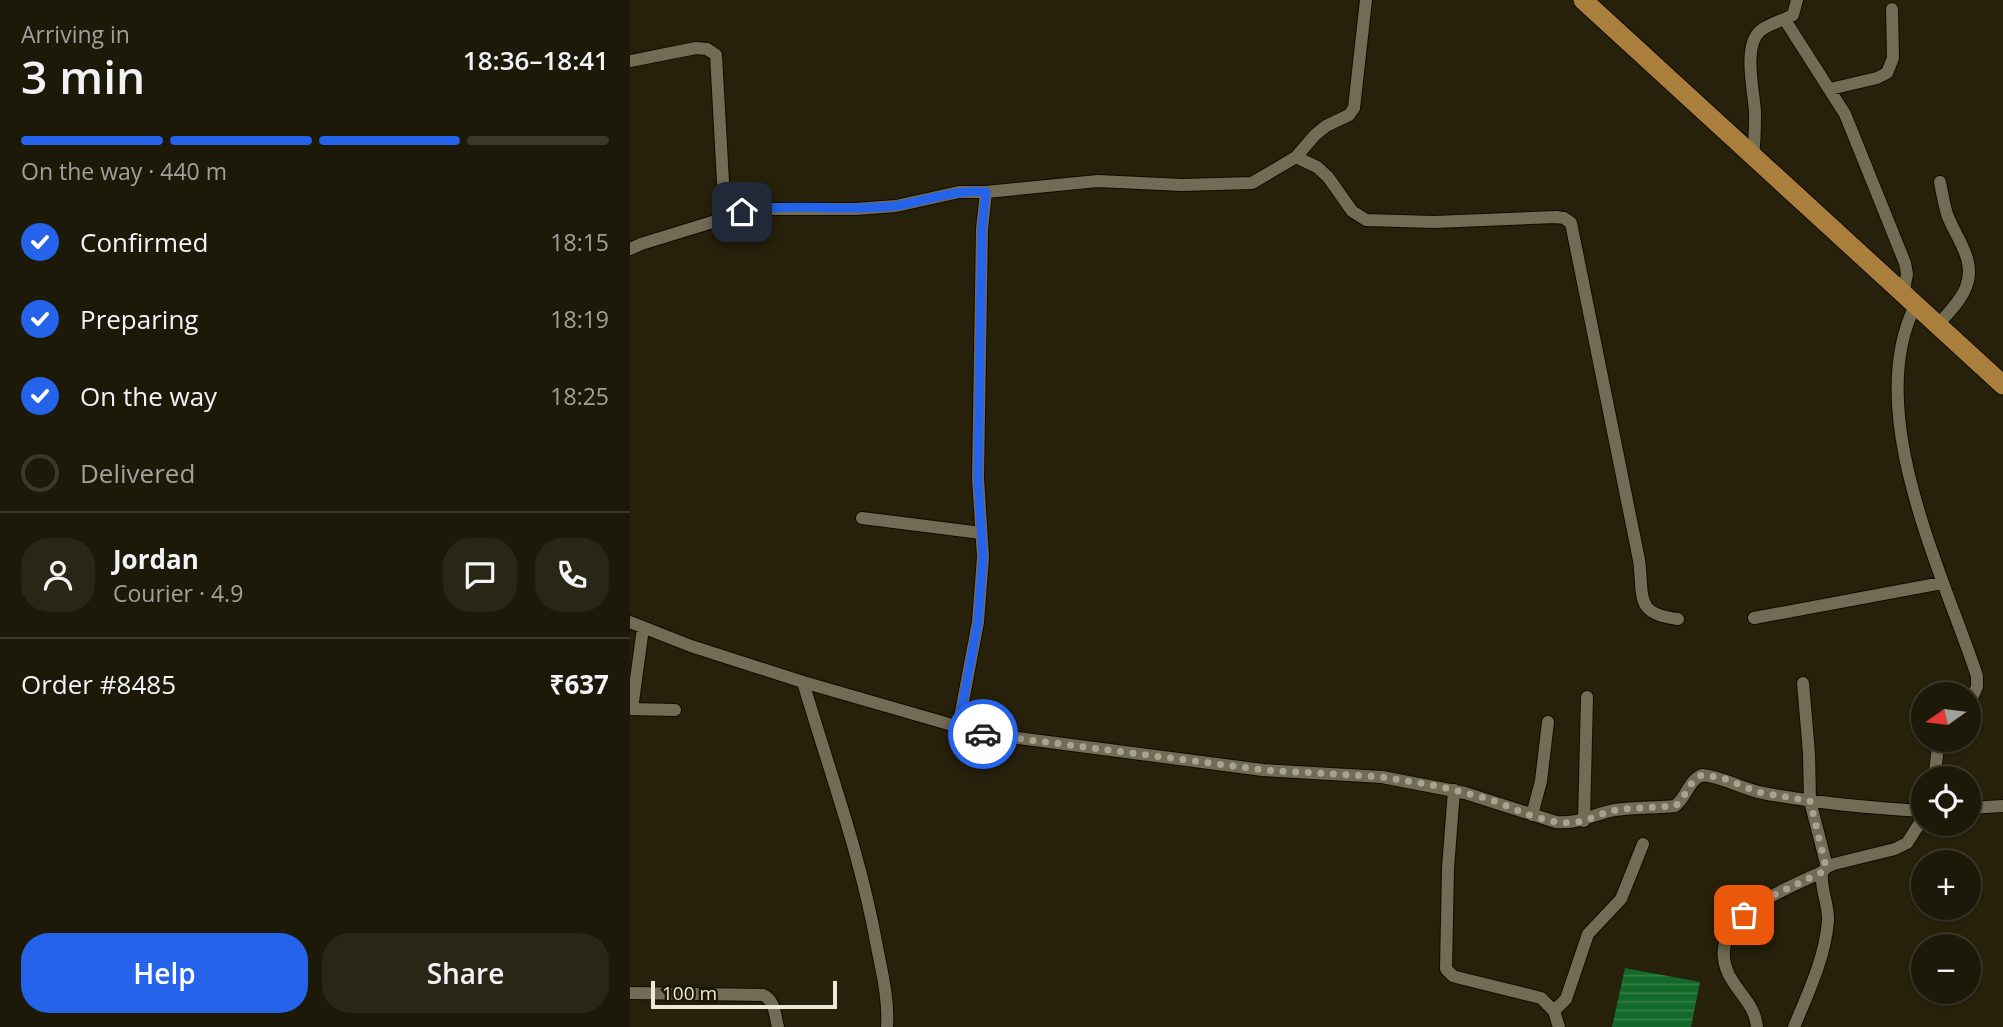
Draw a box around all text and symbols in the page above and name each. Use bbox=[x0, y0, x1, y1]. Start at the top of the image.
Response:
text: Arriving in bbox=[21, 18, 130, 50]
text: 18:36–18:41 bbox=[463, 42, 609, 78]
text: 3 min bbox=[21, 45, 145, 107]
text: On the way · 440 m bbox=[21, 155, 227, 187]
pin bbox=[712, 182, 772, 242]
icon: home bbox=[723, 193, 761, 231]
icon: check bbox=[21, 223, 59, 261]
text: Confirmed bbox=[80, 224, 208, 260]
text: 18:15 bbox=[550, 226, 609, 258]
icon: check bbox=[21, 300, 59, 338]
text: Preparing bbox=[80, 301, 198, 337]
text: 18:19 bbox=[550, 303, 609, 335]
icon: check bbox=[21, 377, 59, 415]
text: On the way bbox=[80, 378, 217, 414]
text: 18:25 bbox=[550, 380, 609, 412]
text: Delivered bbox=[80, 455, 195, 491]
button: person bbox=[21, 538, 95, 612]
button: chat bbox=[443, 538, 517, 612]
button: phone bbox=[535, 538, 609, 612]
text: Jordan bbox=[113, 541, 199, 577]
text: Courier · 4.9 bbox=[113, 577, 243, 609]
text: Order #8485 bbox=[21, 666, 176, 702]
text: ₹637 bbox=[550, 666, 609, 702]
north arrow bbox=[1911, 682, 1981, 752]
map controls bbox=[1911, 682, 1981, 1004]
courier bbox=[948, 699, 1018, 769]
icon: car bbox=[964, 715, 1002, 753]
button: locate bbox=[1911, 766, 1981, 836]
button: + bbox=[1911, 850, 1981, 920]
pin bbox=[1714, 885, 1774, 945]
icon: bag bbox=[1725, 896, 1763, 934]
button: Help bbox=[21, 933, 308, 1013]
button: Share bbox=[322, 933, 609, 1013]
button: − bbox=[1911, 934, 1981, 1004]
scale bar bbox=[651, 978, 836, 1010]
text: 100 m bbox=[662, 980, 717, 1006]

